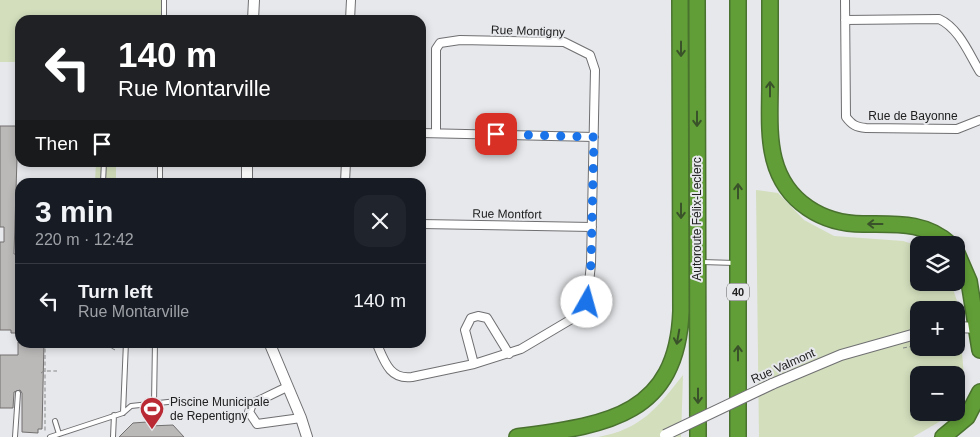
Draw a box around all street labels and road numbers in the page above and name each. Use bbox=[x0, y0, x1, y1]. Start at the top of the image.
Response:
street label: Rue Montigny bbox=[491, 23, 565, 39]
street label: Rue de Bayonne bbox=[868, 109, 958, 123]
street label: Autoroute Félix-Leclerc bbox=[690, 157, 704, 281]
street label: Rue Montfort bbox=[472, 206, 542, 222]
road number: 40 bbox=[727, 284, 749, 300]
street label: Rue Valmont bbox=[749, 345, 818, 386]

